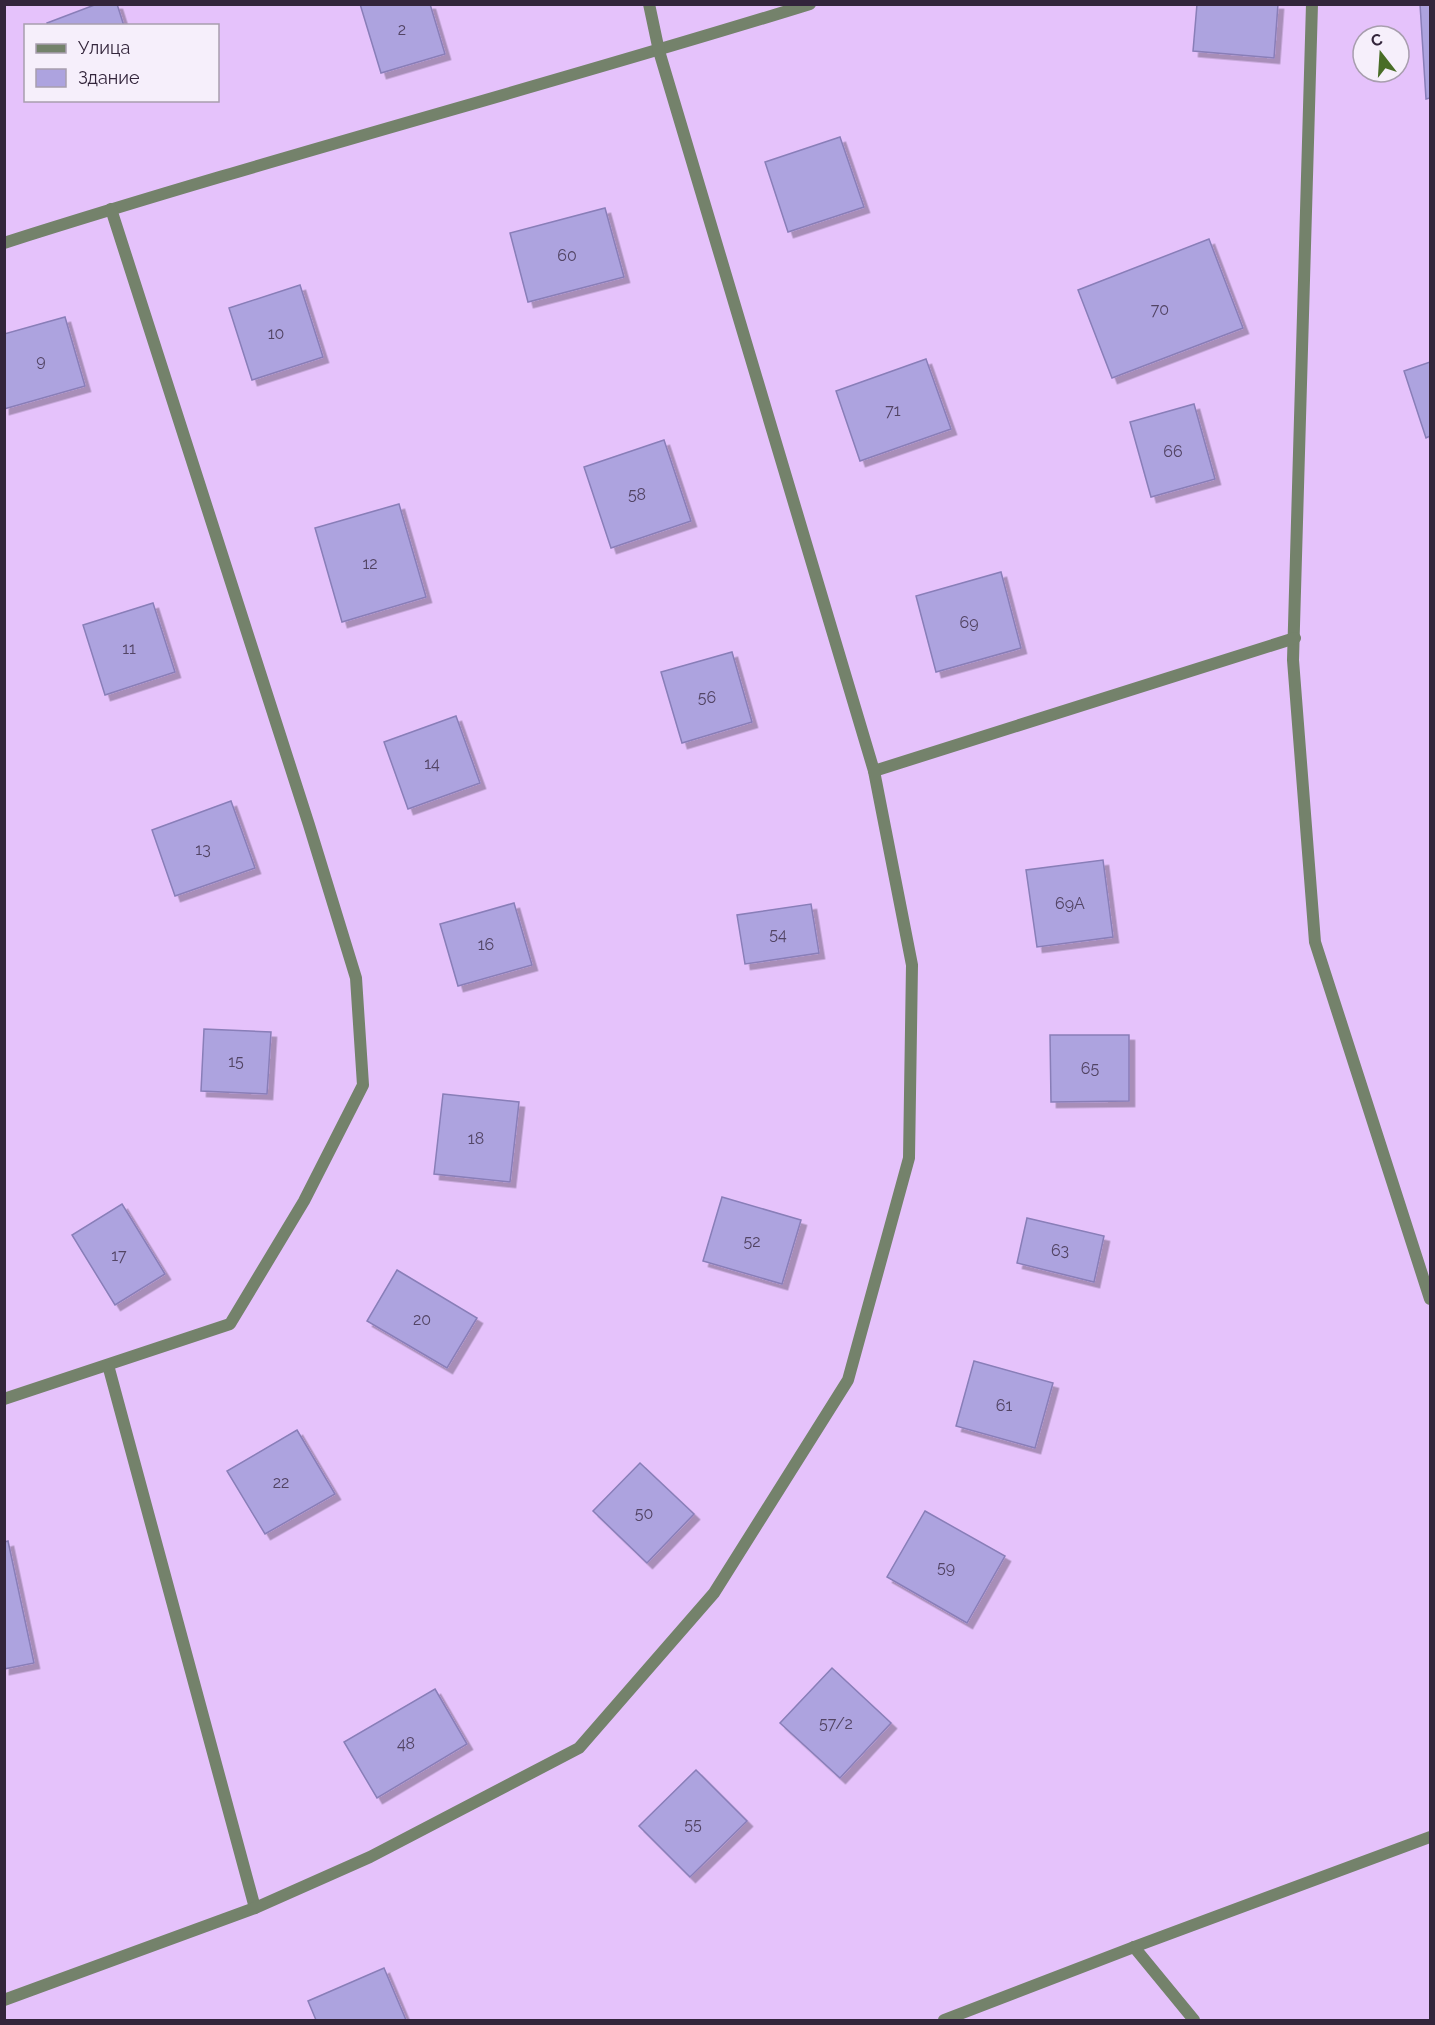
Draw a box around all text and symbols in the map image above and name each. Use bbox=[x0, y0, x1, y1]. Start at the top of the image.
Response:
house number: 2 bbox=[398, 20, 406, 39]
legend bbox=[24, 24, 219, 102]
north arrow bbox=[1351, 24, 1411, 84]
text: С bbox=[1369, 29, 1385, 51]
text: Улица bbox=[78, 37, 130, 58]
text: Здание bbox=[78, 67, 140, 88]
house number: 60 bbox=[557, 246, 577, 265]
house number: 70 bbox=[1151, 300, 1169, 319]
house number: 10 bbox=[268, 324, 284, 343]
house number: 9 bbox=[36, 351, 46, 370]
house number: 71 bbox=[885, 401, 901, 420]
house number: 66 bbox=[1163, 442, 1183, 461]
house number: 58 bbox=[628, 485, 646, 504]
house number: 12 bbox=[362, 554, 378, 573]
house number: 69 bbox=[959, 613, 979, 632]
house number: 11 bbox=[122, 639, 136, 658]
house number: 56 bbox=[698, 688, 716, 707]
house number: 14 bbox=[424, 754, 440, 773]
house number: 13 bbox=[195, 840, 211, 859]
house number: 69А bbox=[1055, 894, 1085, 913]
house number: 54 bbox=[769, 925, 787, 944]
house number: 16 bbox=[478, 935, 494, 954]
house number: 15 bbox=[228, 1052, 244, 1071]
house number: 65 bbox=[1081, 1059, 1099, 1078]
house number: 18 bbox=[468, 1129, 484, 1148]
house number: 52 bbox=[743, 1232, 761, 1251]
house number: 63 bbox=[1051, 1241, 1069, 1260]
house number: 17 bbox=[111, 1246, 127, 1265]
house number: 20 bbox=[413, 1310, 431, 1329]
house number: 61 bbox=[996, 1396, 1012, 1415]
house number: 22 bbox=[273, 1473, 289, 1492]
house number: 50 bbox=[635, 1504, 653, 1523]
house number: 59 bbox=[937, 1558, 955, 1577]
house number: 57/2 bbox=[819, 1714, 853, 1733]
house number: 48 bbox=[397, 1734, 415, 1753]
house number: 55 bbox=[684, 1815, 702, 1834]

